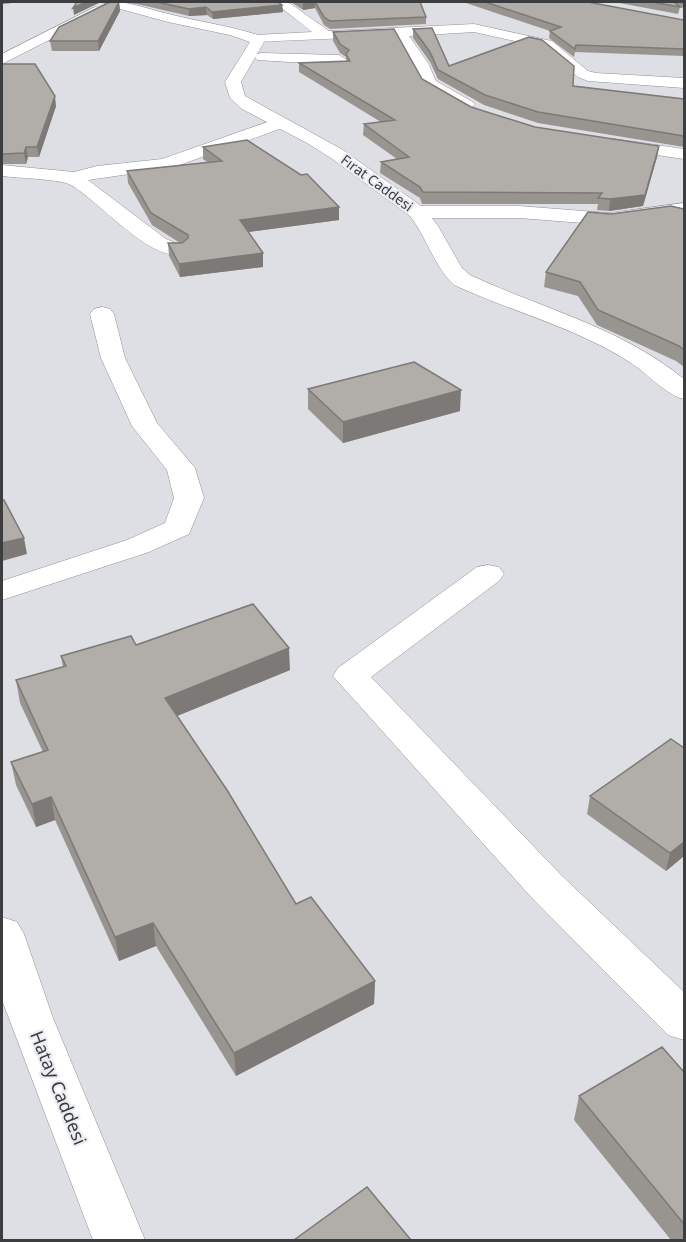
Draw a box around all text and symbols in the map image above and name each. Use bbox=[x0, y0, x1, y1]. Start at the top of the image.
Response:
street label: Fırat Caddesi bbox=[337, 150, 417, 215]
street label: Hatay Caddesi bbox=[25, 1027, 93, 1148]

